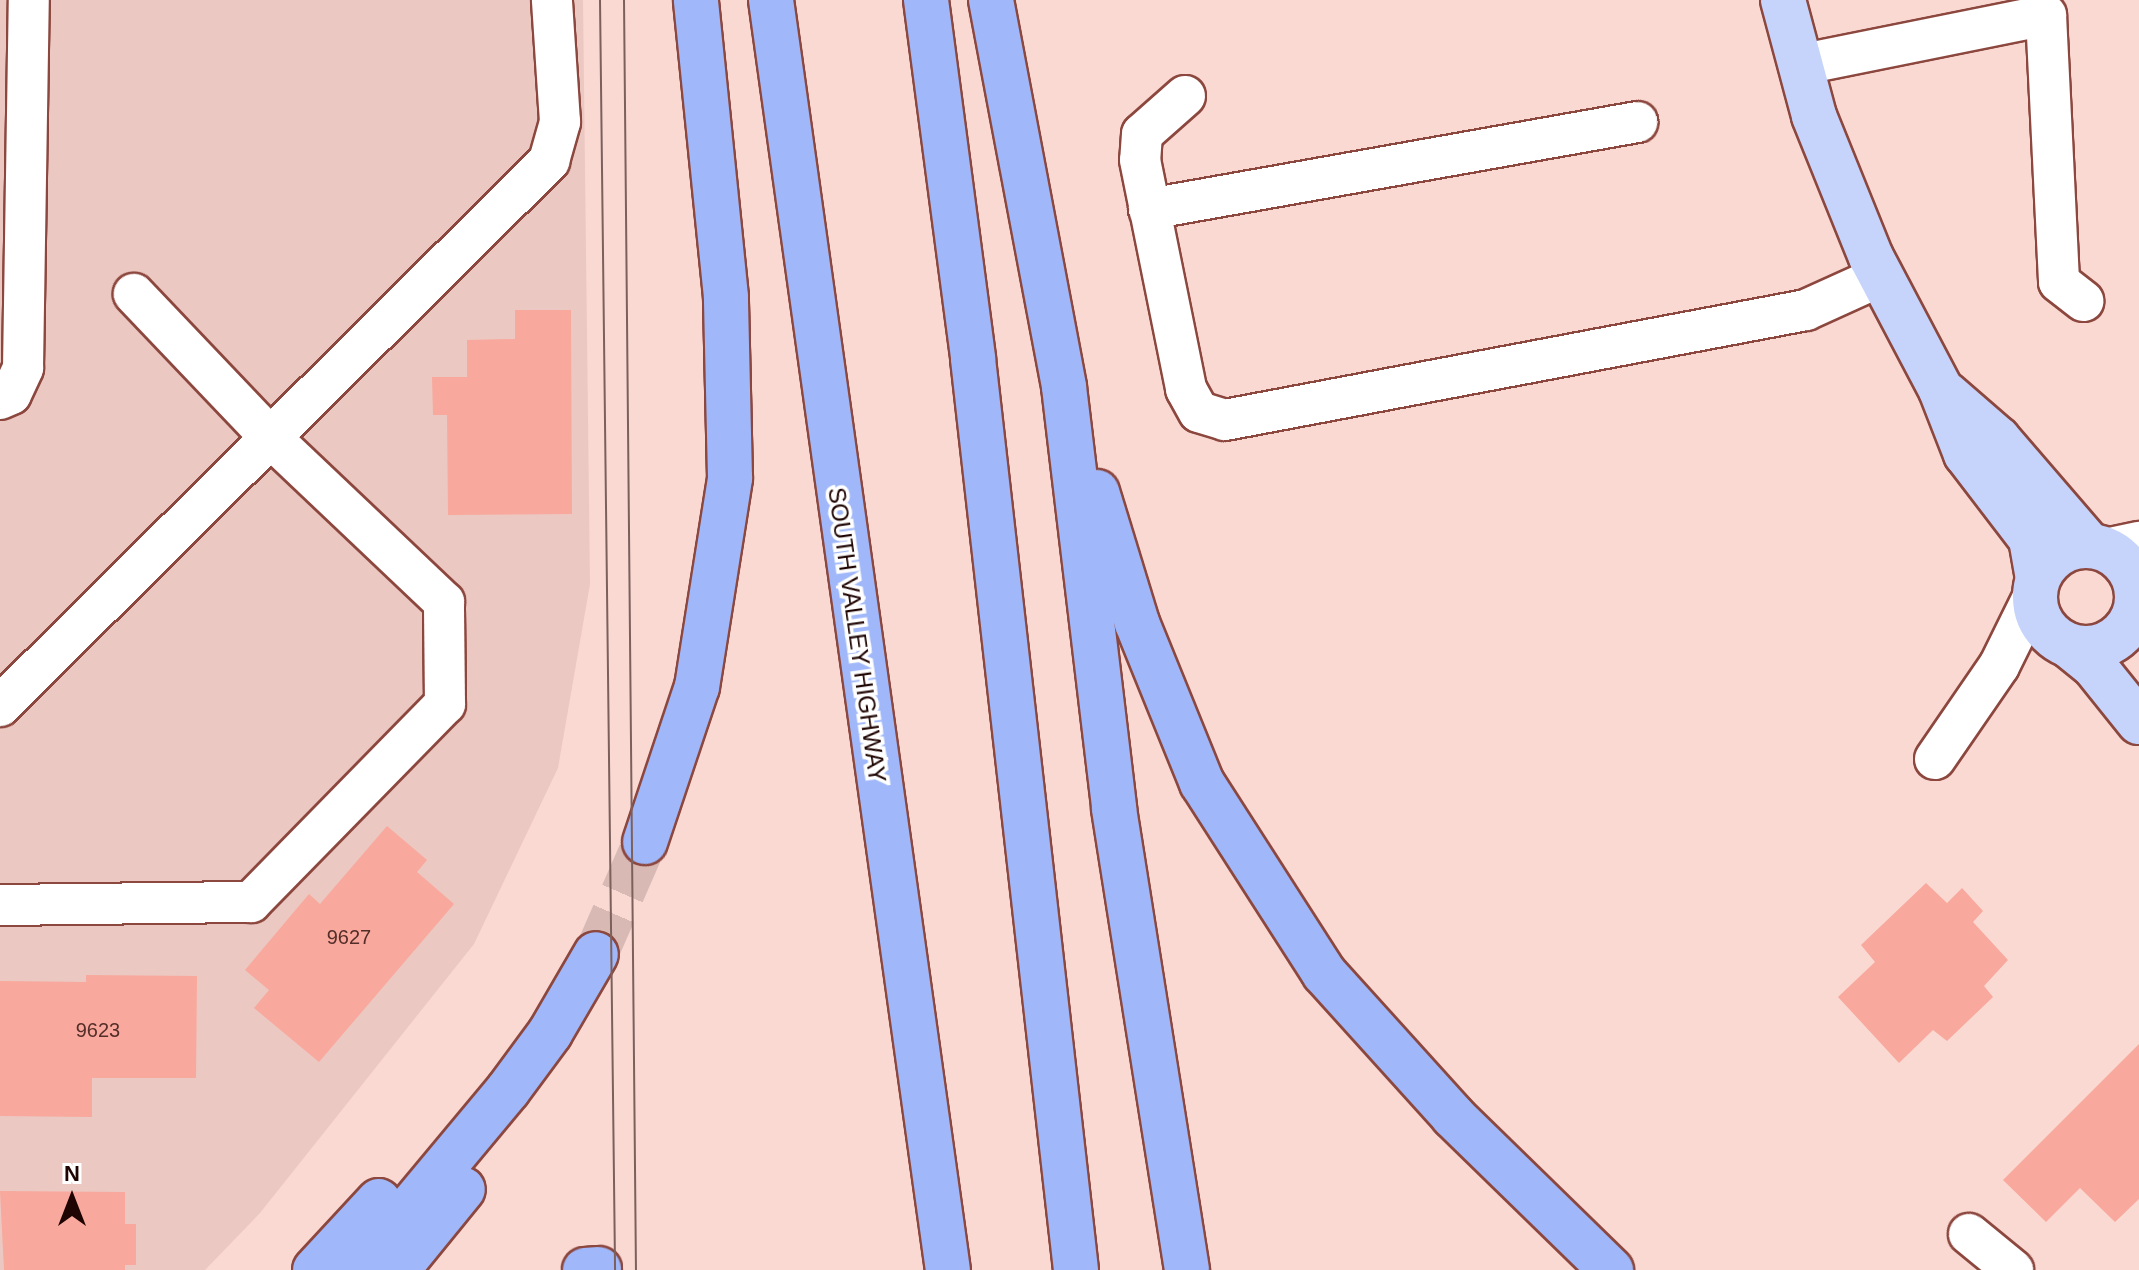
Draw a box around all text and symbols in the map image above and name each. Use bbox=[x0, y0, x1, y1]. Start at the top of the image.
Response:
street label: SOUTH VALLEY HIGHWAY bbox=[822, 485, 892, 785]
house number: 9627 bbox=[327, 925, 371, 949]
house number: 9623 bbox=[76, 1018, 120, 1042]
north arrow bbox=[32, 1158, 112, 1238]
text: N bbox=[64, 1161, 80, 1186]

